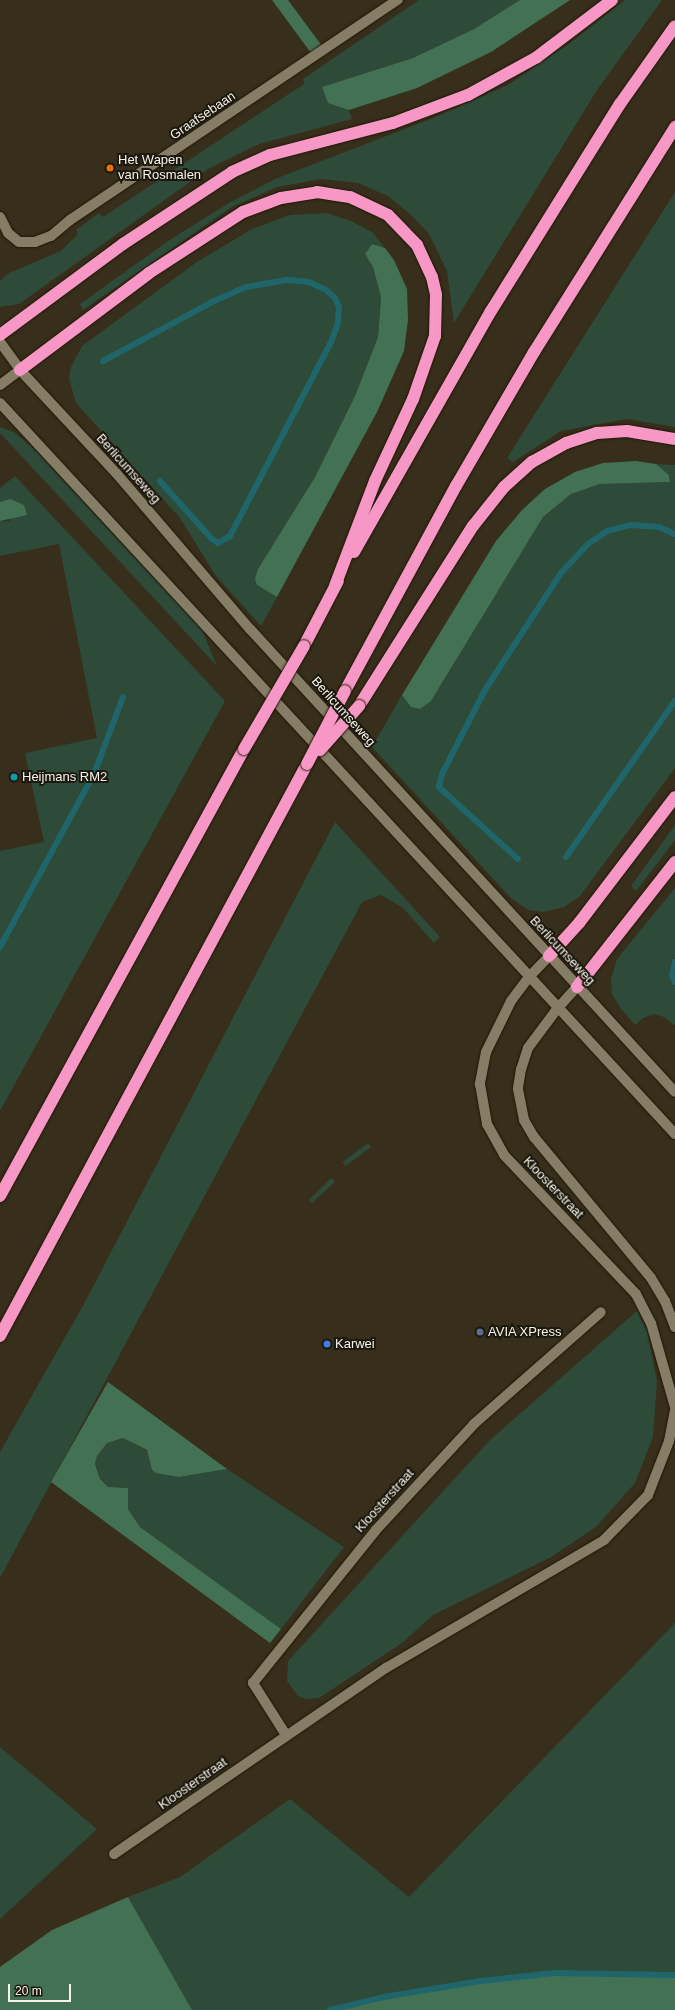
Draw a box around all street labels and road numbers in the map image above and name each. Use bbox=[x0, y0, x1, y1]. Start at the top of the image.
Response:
street label: Graafsebaan bbox=[167, 89, 239, 143]
street label: Berlicumseweg bbox=[93, 431, 163, 507]
street label: Berlicumseweg bbox=[308, 674, 378, 750]
street label: Berlicumseweg bbox=[526, 913, 598, 989]
street label: Kloosterstraat bbox=[520, 1154, 586, 1222]
street label: Kloosterstraat bbox=[352, 1466, 418, 1536]
street label: Kloosterstraat bbox=[156, 1755, 230, 1813]

